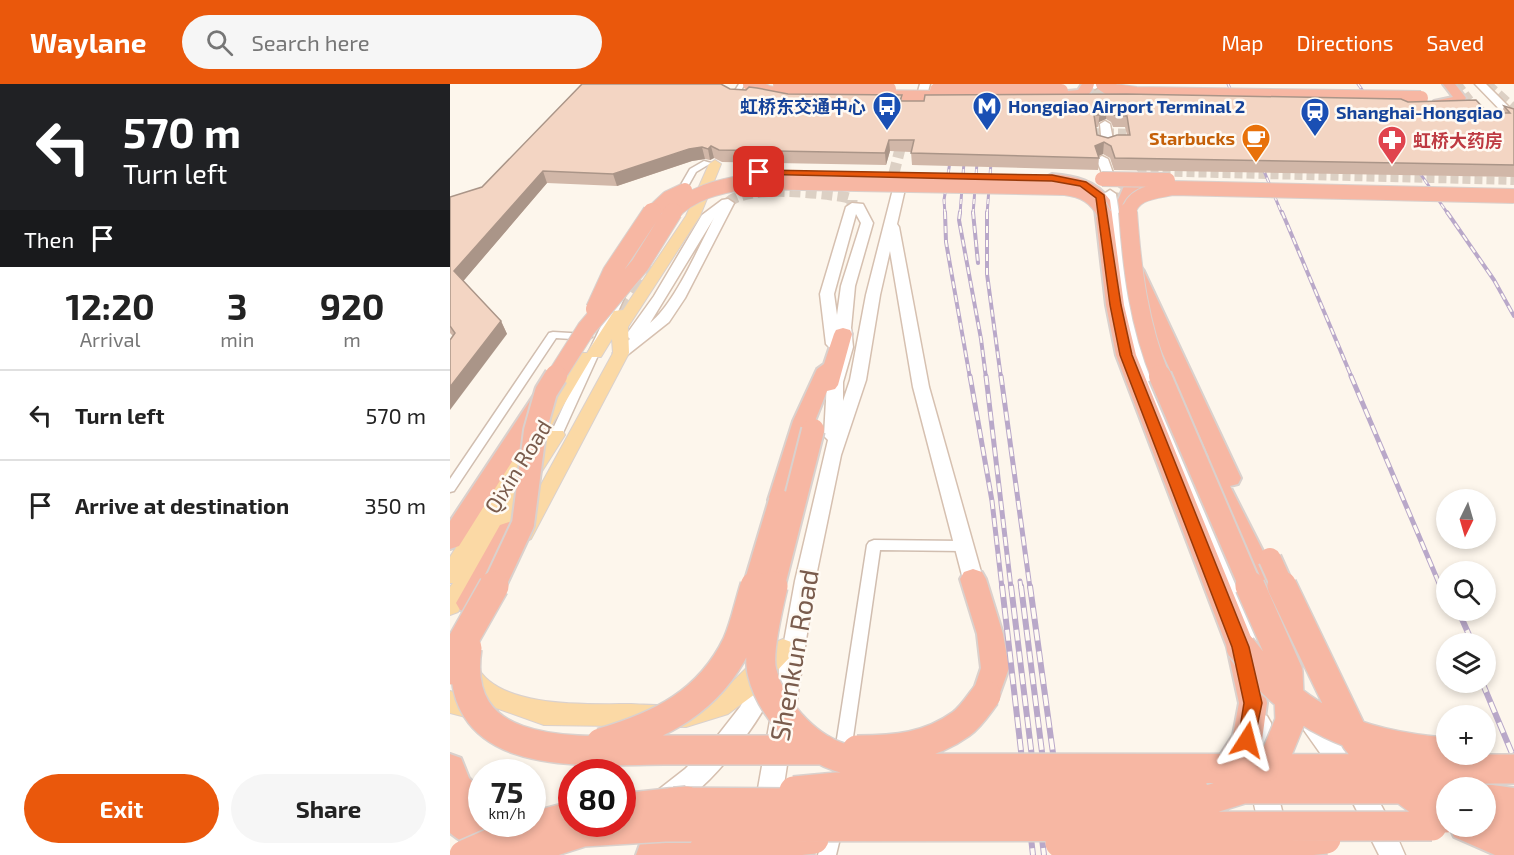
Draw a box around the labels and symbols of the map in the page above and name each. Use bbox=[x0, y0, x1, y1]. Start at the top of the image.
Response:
bus stop icon: 虹桥东交通中心 bbox=[871, 90, 903, 132]
metro station icon: Hongqiao Airport Terminal 2 bbox=[971, 90, 1003, 132]
place label: 虹桥东交通中心 bbox=[740, 95, 866, 117]
place label: Hongqiao Airport Terminal 2 bbox=[1008, 95, 1245, 117]
station icon: Shanghai-Hongqiao bbox=[1299, 96, 1331, 138]
place label: Shanghai-Hongqiao bbox=[1336, 101, 1503, 123]
cafe icon: Starbucks bbox=[1240, 122, 1272, 164]
pharmacy icon: 虹桥大药房 bbox=[1376, 124, 1408, 166]
place label: Starbucks bbox=[1149, 127, 1235, 149]
place label: 虹桥大药房 bbox=[1413, 129, 1503, 151]
pin bbox=[733, 146, 784, 197]
street label: Qixin Road bbox=[478, 414, 557, 518]
north arrow bbox=[1436, 489, 1496, 549]
street label: Shenkun Road bbox=[762, 567, 824, 743]
position arrow bbox=[1215, 708, 1279, 772]
speed limit sign: 80 bbox=[558, 759, 636, 837]

